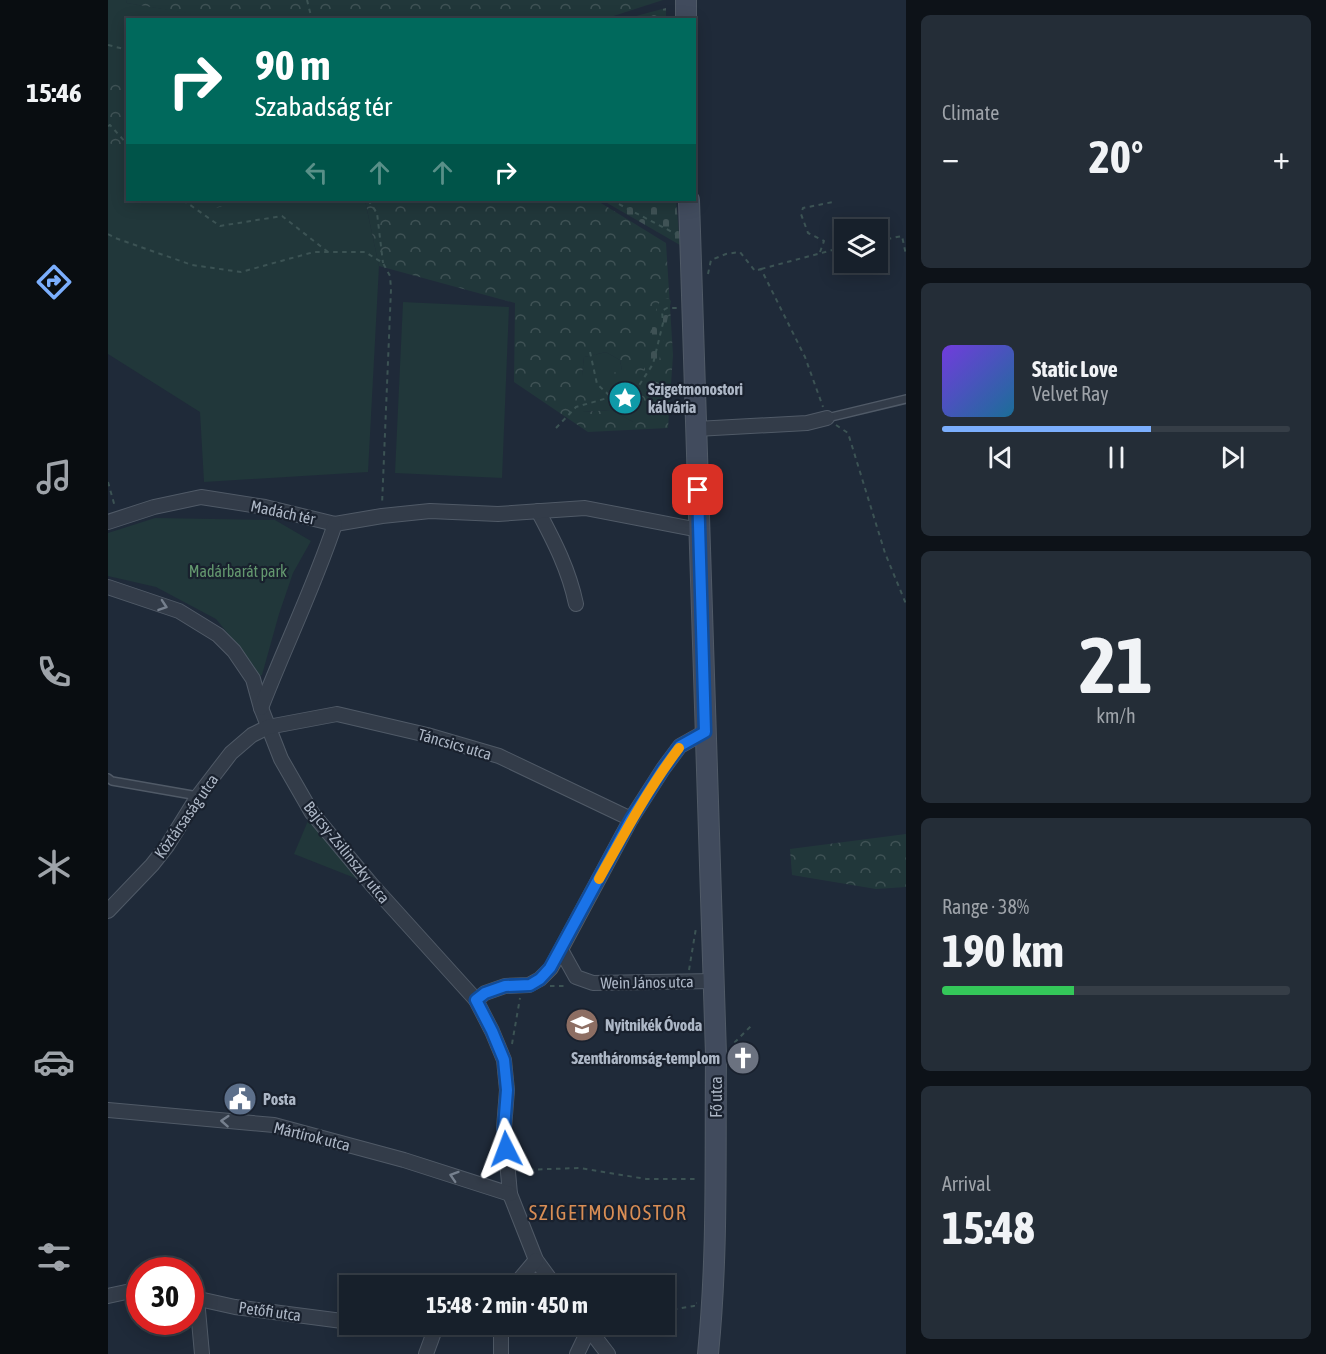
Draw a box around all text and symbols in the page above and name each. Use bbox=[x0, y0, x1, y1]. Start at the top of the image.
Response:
text: 90 m bbox=[255, 41, 330, 89]
icon: right bbox=[156, 42, 234, 120]
text: 15:46 bbox=[26, 77, 82, 108]
text: Szabadság tér bbox=[255, 91, 392, 122]
text: Climate bbox=[942, 101, 999, 124]
text: 20° bbox=[1089, 131, 1143, 183]
text: − bbox=[942, 138, 959, 176]
text: + bbox=[1273, 138, 1290, 176]
icon: left bbox=[300, 156, 333, 189]
icon: ahead bbox=[363, 156, 396, 189]
icon: ahead bbox=[426, 156, 459, 189]
icon: right bbox=[489, 156, 522, 189]
map controls bbox=[834, 219, 888, 273]
button: layers bbox=[834, 219, 888, 273]
icon: directions bbox=[33, 261, 75, 303]
text: Static Love bbox=[1032, 356, 1118, 382]
place icon: Szigetmonostori kálvária bbox=[607, 380, 643, 416]
place label: Szigetmonostori kálvária bbox=[648, 380, 743, 416]
text: Velvet Ray bbox=[1032, 382, 1109, 405]
icon: previous bbox=[984, 441, 1017, 474]
icon: pause bbox=[1100, 441, 1133, 474]
icon: next bbox=[1216, 441, 1249, 474]
icon: music bbox=[33, 456, 75, 498]
pin bbox=[672, 464, 723, 515]
icon: arrive bbox=[681, 473, 714, 506]
street label: Madách tér bbox=[249, 496, 317, 528]
park label: Madárbarát park bbox=[189, 562, 287, 581]
one-way arrow bbox=[157, 598, 168, 611]
text: 21 bbox=[1079, 620, 1153, 710]
icon: phone bbox=[33, 651, 75, 693]
text: km/h bbox=[1096, 704, 1136, 727]
street label: Táncsics utca bbox=[416, 725, 494, 763]
street label: Köztársaság utca bbox=[150, 771, 222, 862]
street label: Bajcsy-Zsilinszky utca bbox=[300, 797, 394, 907]
icon: climate bbox=[33, 846, 75, 888]
text: Range · 38% bbox=[942, 895, 1029, 918]
text: 190 km bbox=[942, 925, 1064, 977]
street label: Wein János utca bbox=[600, 972, 694, 992]
school or university icon: Nyitnikék Óvoda bbox=[564, 1007, 600, 1043]
place label: Nyitnikék Óvoda bbox=[605, 1016, 702, 1034]
church icon: Szentháromság-templom bbox=[725, 1040, 761, 1076]
icon: car bbox=[33, 1041, 75, 1083]
place label: Szentháromság-templom bbox=[571, 1049, 720, 1067]
street label: Fő utca bbox=[707, 1076, 725, 1118]
public building icon: Posta bbox=[222, 1081, 258, 1117]
place label: Posta bbox=[263, 1090, 296, 1108]
one-way arrow bbox=[220, 1115, 229, 1128]
position arrow bbox=[474, 1117, 538, 1181]
street label: Mártírok utca bbox=[272, 1118, 352, 1154]
one-way arrow bbox=[449, 1171, 460, 1184]
text: Arrival bbox=[942, 1172, 991, 1195]
district label: SZIGETMONOSTOR bbox=[529, 1201, 687, 1224]
text: 15:48 bbox=[942, 1202, 1035, 1254]
icon: filters bbox=[33, 1236, 75, 1278]
speed limit sign: 30 bbox=[126, 1257, 204, 1335]
text: 15:48 · 2 min · 450 m bbox=[426, 1292, 588, 1318]
street label: Petőfi utca bbox=[238, 1298, 302, 1324]

